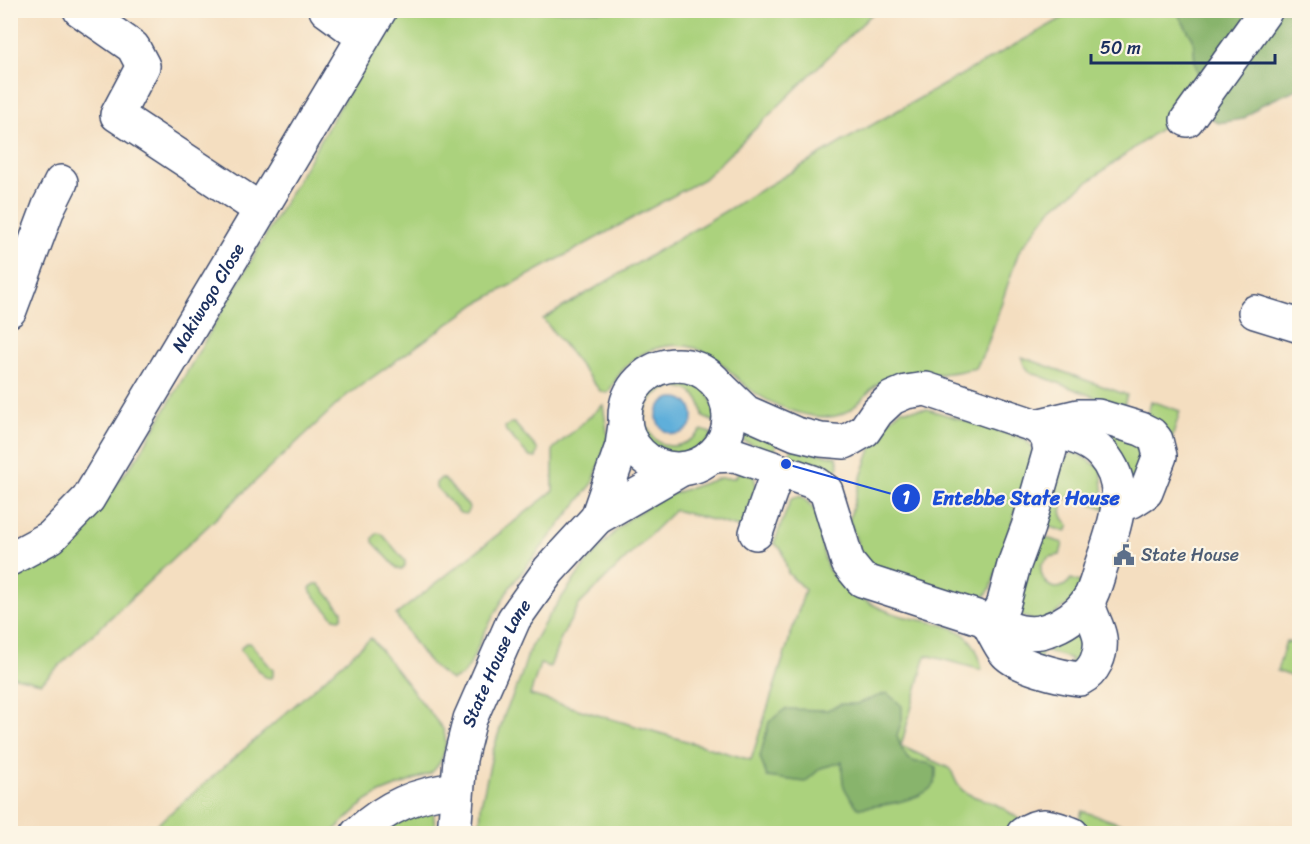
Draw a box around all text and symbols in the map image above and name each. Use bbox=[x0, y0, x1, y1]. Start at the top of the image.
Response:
scale bar bbox=[1091, 27, 1276, 65]
text: 50 m bbox=[1100, 32, 1141, 64]
street label: Nakiwogo Close bbox=[163, 237, 254, 359]
callout: Entebbe State House bbox=[891, 479, 1132, 517]
text: Entebbe State House bbox=[932, 481, 1120, 516]
text: 1 bbox=[902, 482, 910, 514]
place label: State House bbox=[1141, 539, 1239, 571]
public building icon: State House bbox=[1112, 543, 1136, 567]
street label: State House Lane bbox=[453, 592, 540, 731]

